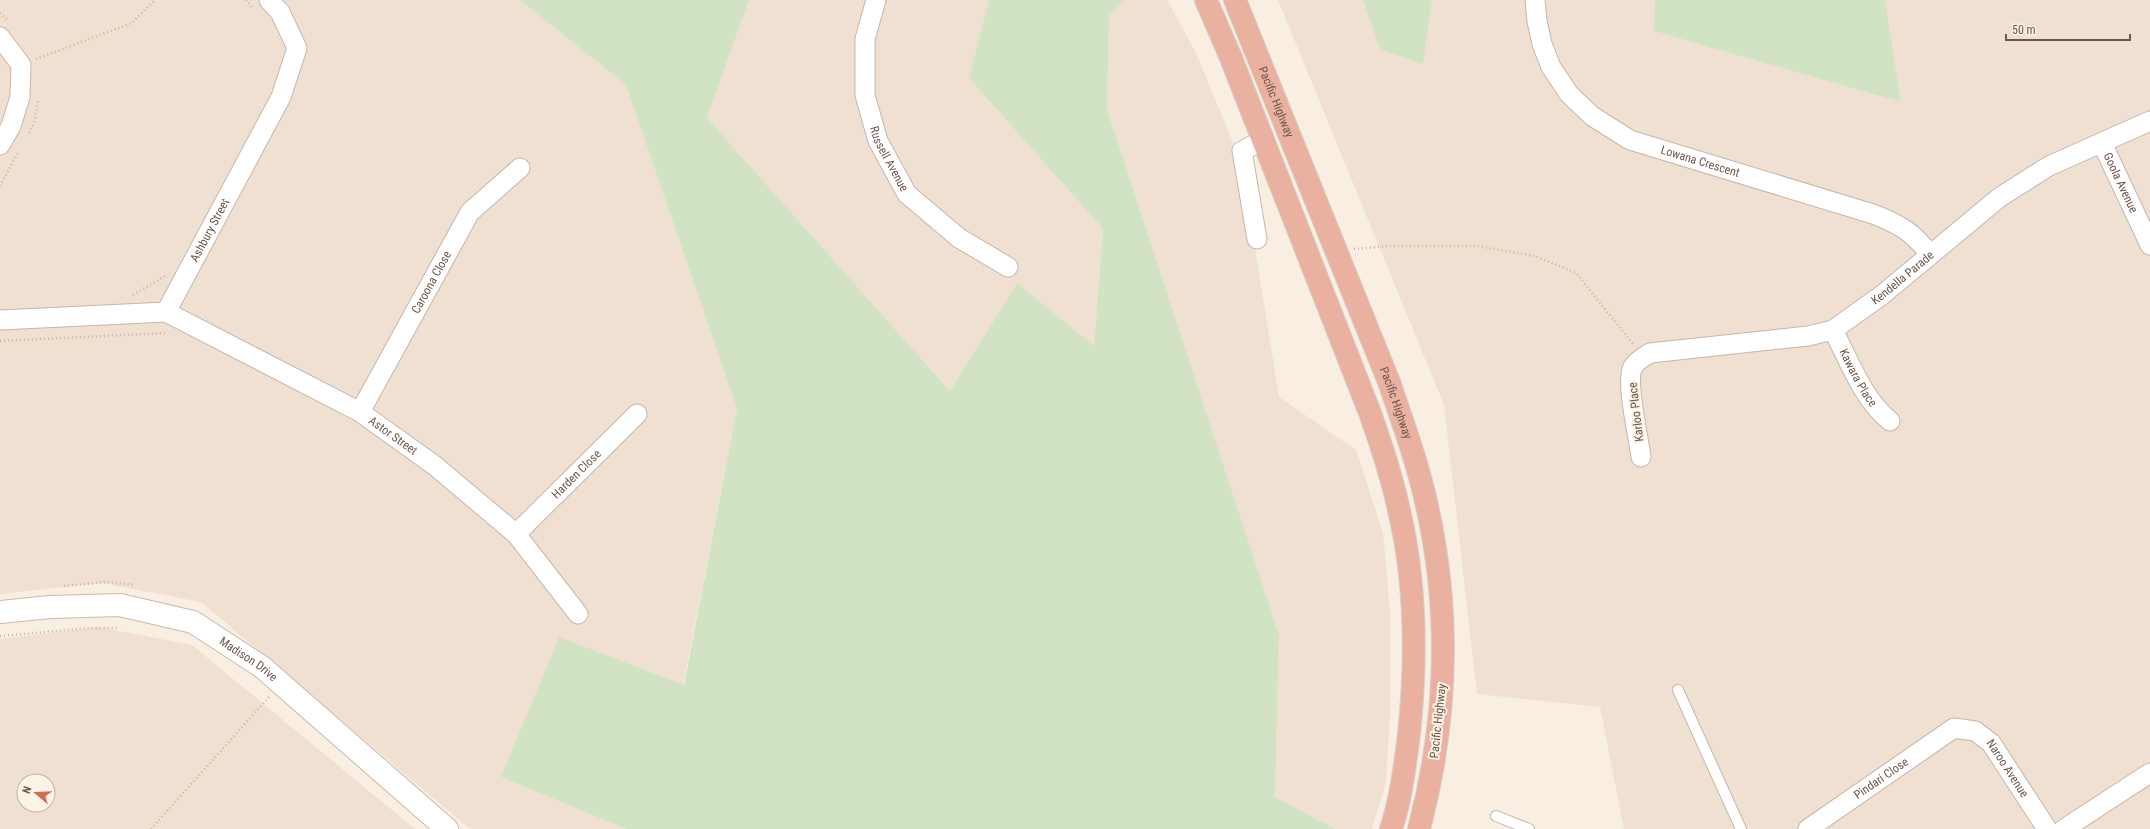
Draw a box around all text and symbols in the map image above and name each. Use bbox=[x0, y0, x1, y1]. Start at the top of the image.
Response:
scale bar bbox=[2006, 16, 2130, 42]
text: 50 m bbox=[2012, 23, 2036, 37]
street label: Pacific Highway bbox=[1256, 64, 1297, 140]
street label: Russell Avenue bbox=[867, 125, 911, 194]
street label: Lowana Crescent bbox=[1659, 143, 1742, 180]
street label: Goola Avenue bbox=[2101, 150, 2141, 216]
street label: Ashbury Street bbox=[187, 196, 233, 264]
street label: Caroona Close bbox=[409, 248, 454, 316]
street label: Kendella Parade bbox=[1869, 248, 1937, 307]
street label: Kawara Place bbox=[1836, 347, 1880, 410]
street label: Pacific Highway bbox=[1377, 365, 1415, 441]
street label: Karloo Place bbox=[1625, 381, 1647, 443]
street label: Astor Street bbox=[366, 414, 421, 458]
street label: Harden Close bbox=[549, 447, 604, 502]
street label: Madison Drive bbox=[217, 634, 281, 685]
street label: Pacific Highway bbox=[1427, 683, 1449, 759]
street label: Naroo Avenue bbox=[1984, 737, 2032, 800]
street label: Pindari Close bbox=[1851, 755, 1911, 802]
north arrow bbox=[16, 773, 56, 813]
text: N bbox=[20, 784, 34, 795]

